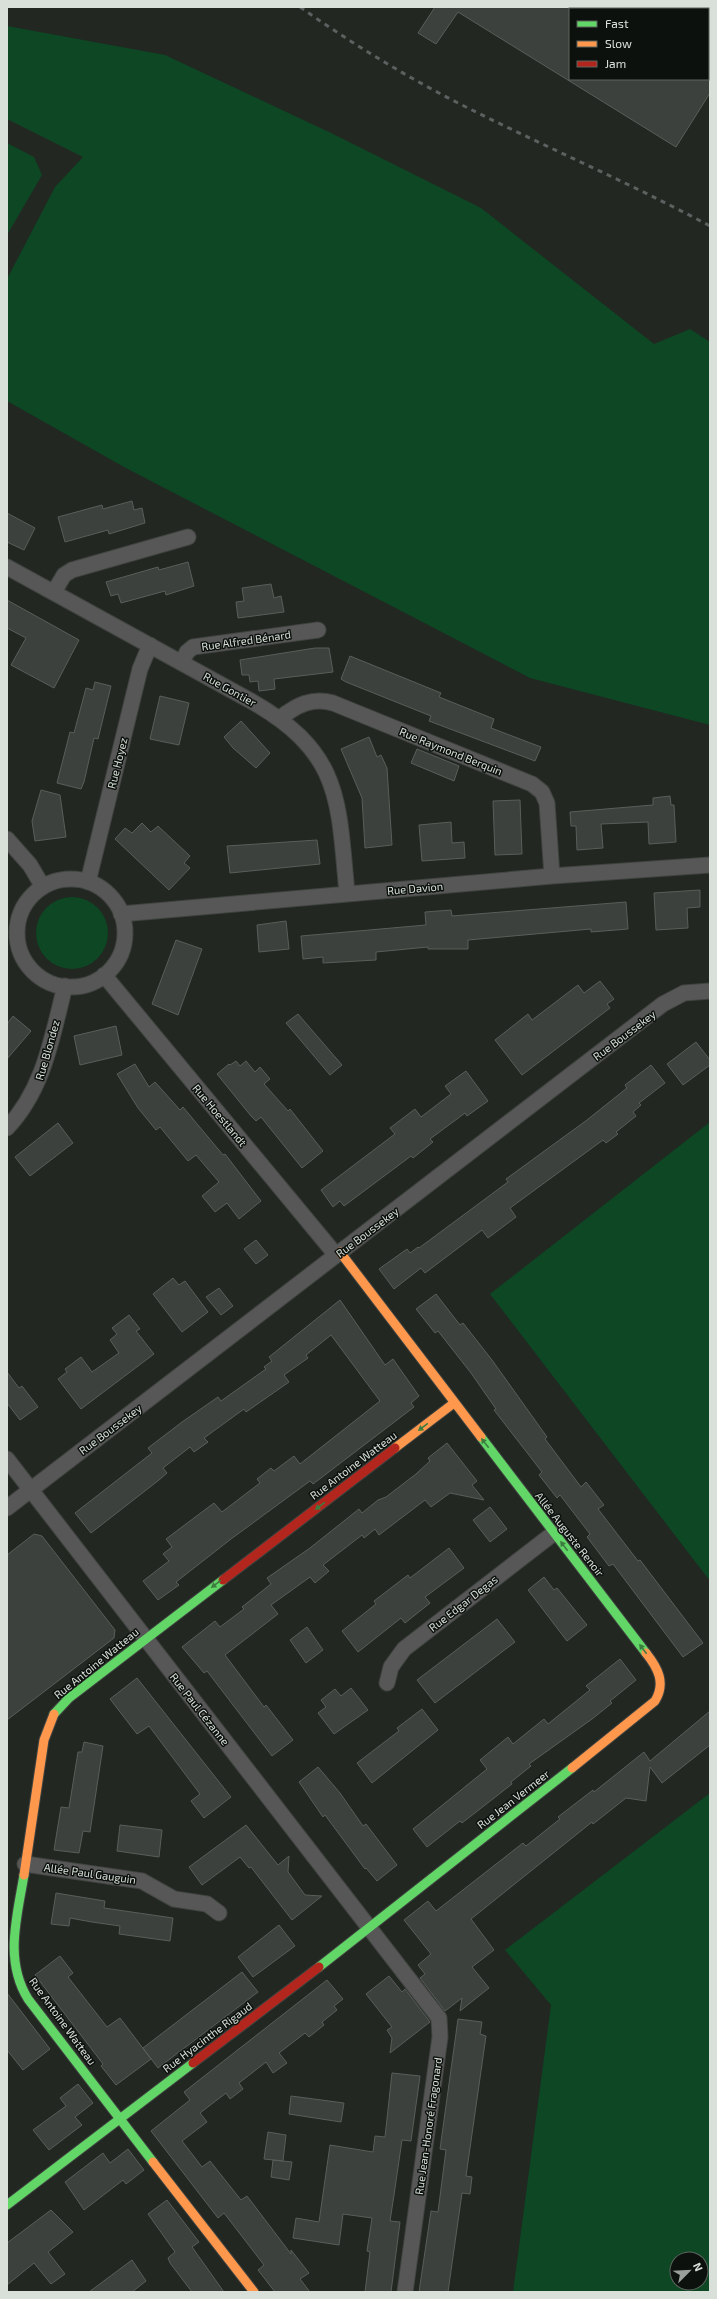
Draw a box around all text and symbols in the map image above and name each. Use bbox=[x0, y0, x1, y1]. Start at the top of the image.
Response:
legend bbox=[569, 8, 709, 80]
text: Fast bbox=[605, 16, 629, 30]
text: Slow bbox=[605, 36, 632, 50]
text: Jam bbox=[605, 56, 626, 70]
street label: Rue Alfred Bénard bbox=[200, 627, 292, 653]
street label: Rue Gontier bbox=[201, 669, 259, 709]
street label: Rue Raymond Berquin bbox=[398, 724, 504, 778]
street label: Rue Hoyez bbox=[104, 736, 130, 790]
street label: Rue Davion bbox=[387, 879, 443, 897]
street label: Rue Boussekey bbox=[590, 1007, 658, 1063]
street label: Rue Blondez bbox=[32, 1018, 62, 1082]
street label: Rue Hoestlandt bbox=[190, 1081, 250, 1149]
street label: Rue Boussekey bbox=[333, 1204, 401, 1260]
street label: Rue Boussekey bbox=[76, 1401, 144, 1457]
one-way arrow bbox=[418, 1423, 429, 1431]
street label: Rue Antoine Watteau bbox=[307, 1428, 399, 1502]
one-way arrow bbox=[481, 1438, 489, 1449]
street label: Allée Auguste Renoir bbox=[533, 1489, 607, 1579]
one-way arrow bbox=[314, 1501, 325, 1510]
one-way arrow bbox=[560, 1541, 569, 1552]
street label: Rue Edgar Degas bbox=[426, 1572, 500, 1634]
one-way arrow bbox=[211, 1580, 222, 1588]
street label: Rue Antoine Watteau bbox=[51, 1625, 141, 1701]
one-way arrow bbox=[639, 1644, 648, 1655]
street label: Rue Paul Cézanne bbox=[168, 1670, 232, 1748]
street label: Rue Jean Vermeer bbox=[474, 1766, 552, 1831]
street label: Allée Paul Gauguin bbox=[43, 1860, 137, 1886]
street label: Rue Antoine Watteau bbox=[27, 1975, 99, 2067]
street label: Rue Hyacinthe Rigaud bbox=[160, 1999, 254, 2075]
street label: Rue Jean-Honoré Fragonard bbox=[412, 2056, 444, 2196]
north arrow bbox=[669, 2251, 709, 2291]
text: N bbox=[691, 2260, 706, 2273]

